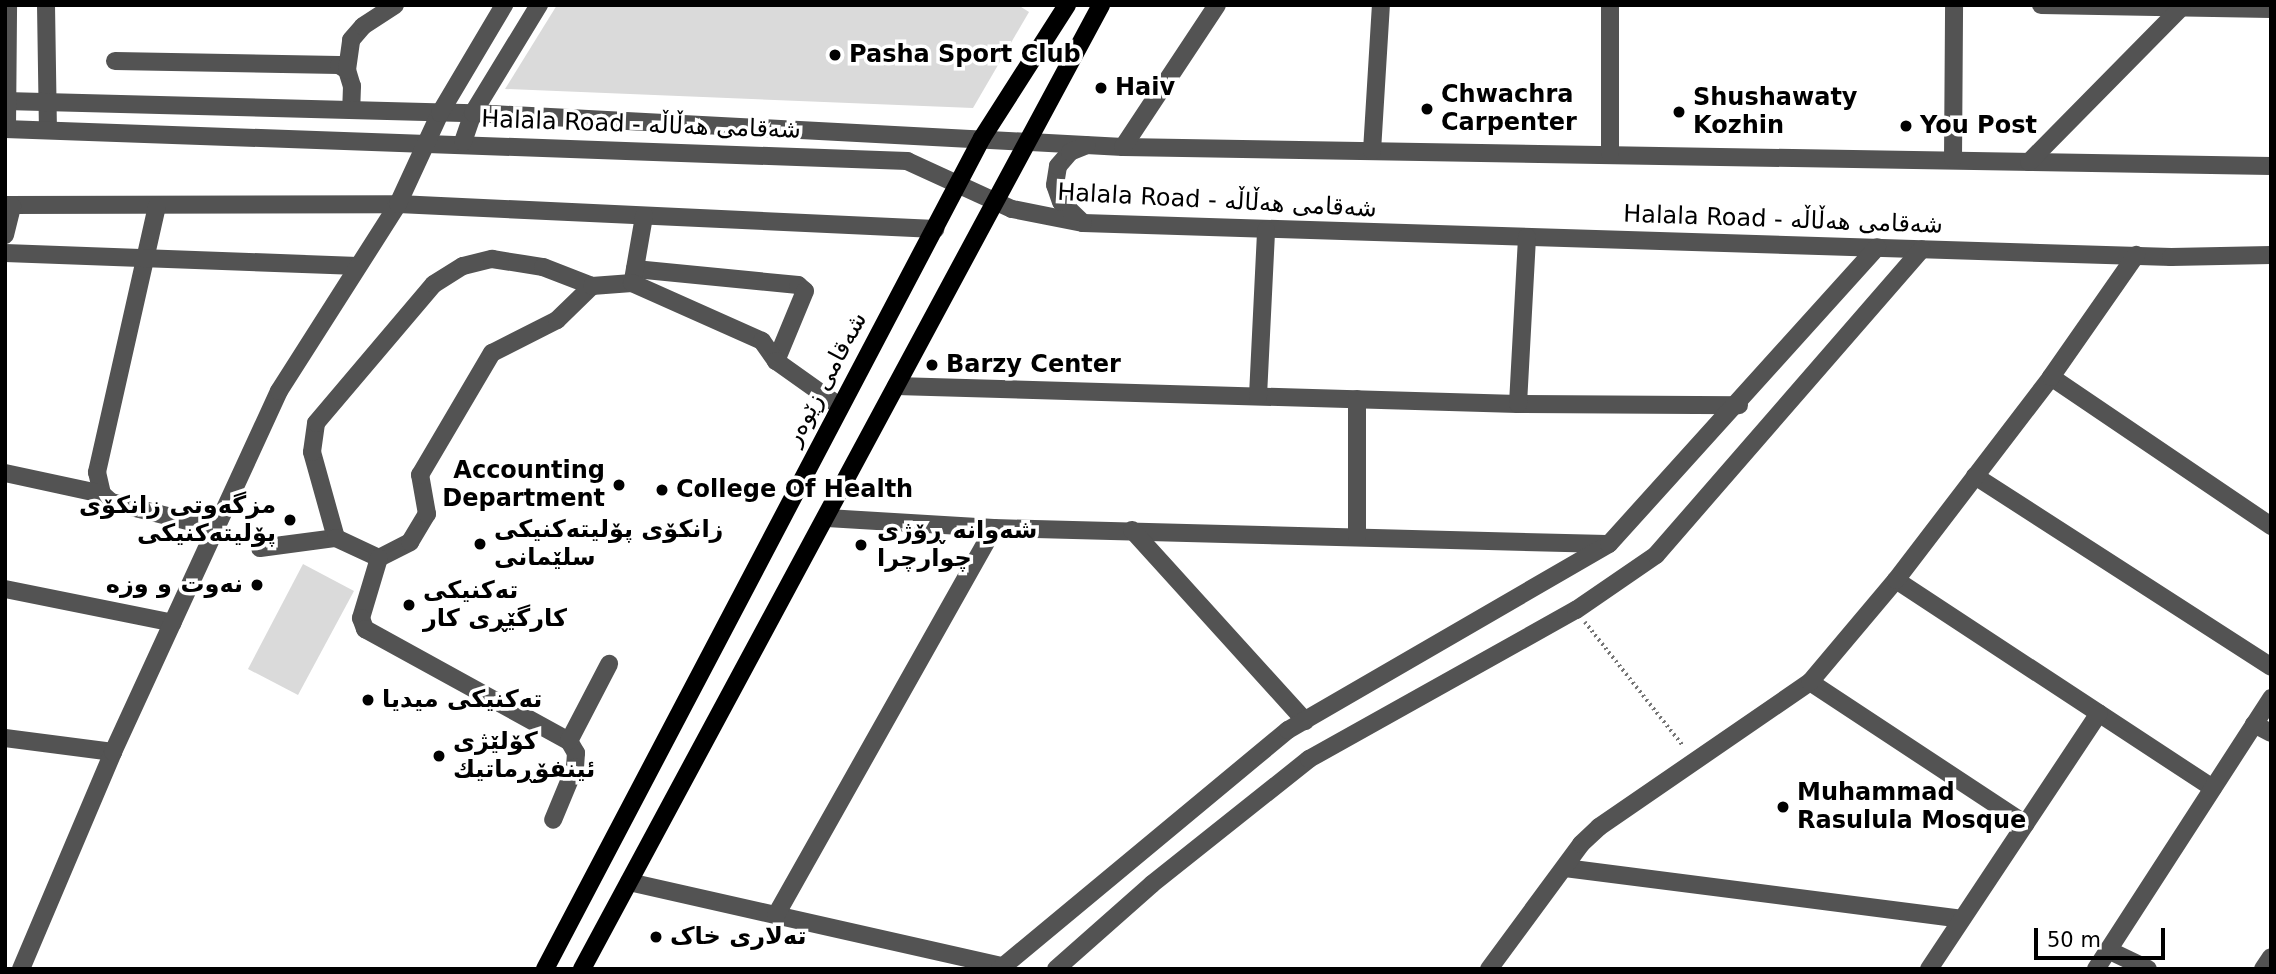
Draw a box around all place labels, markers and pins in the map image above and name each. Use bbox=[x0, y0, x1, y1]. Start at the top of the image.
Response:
place label: Pasha Sport Club bbox=[849, 41, 1081, 69]
marker: Pasha Sport Club bbox=[827, 47, 843, 63]
place label: Haiv bbox=[1115, 74, 1175, 102]
marker: Haiv bbox=[1093, 80, 1109, 96]
place label: Chwachra Carpenter bbox=[1441, 81, 1577, 137]
place label: Shushawaty Kozhin bbox=[1693, 84, 1858, 140]
marker: Chwachra Carpenter bbox=[1419, 101, 1435, 117]
marker: Shushawaty Kozhin bbox=[1671, 104, 1687, 120]
place label: You Post bbox=[1920, 112, 2037, 140]
marker: You Post bbox=[1898, 118, 1914, 134]
place label: Barzy Center bbox=[946, 351, 1121, 379]
marker: Barzy Center bbox=[924, 357, 940, 373]
place label: Accounting Department bbox=[442, 457, 605, 513]
place label: College Of Health bbox=[676, 476, 913, 504]
marker: Accounting Department bbox=[611, 477, 627, 493]
marker: College Of Health bbox=[654, 482, 670, 498]
place label: مزگەوتی زانکۆی پۆلیتەکنیکی bbox=[79, 492, 276, 548]
marker: مزگەوتی زانکۆی پۆلیتەکنیکی bbox=[282, 512, 298, 528]
place label: زانکۆی پۆلیتەکنیکی سلێمانی bbox=[494, 516, 723, 572]
place label: شەوانە ڕۆژی چوارچرا bbox=[877, 517, 1037, 573]
marker: شەوانە ڕۆژی چوارچرا bbox=[851, 535, 871, 555]
marker: زانکۆی پۆلیتەکنیکی سلێمانی bbox=[472, 536, 488, 552]
place label: نەوت و وزە bbox=[106, 571, 243, 599]
marker: نەوت و وزە bbox=[249, 577, 265, 593]
place label: تەکنیکی کارگێڕی کار bbox=[423, 577, 567, 633]
marker: تەکنیکی کارگێڕی کار bbox=[401, 597, 417, 613]
place label: تەکنیکی میدیا bbox=[382, 686, 542, 714]
marker: تەکنیکی میدیا bbox=[360, 692, 376, 708]
place label: کۆلێژی ئینفۆڕماتیك bbox=[453, 728, 595, 784]
marker: کۆلێژی ئینفۆڕماتیك bbox=[431, 748, 447, 764]
place label: Muhammad Rasulula Mosque bbox=[1797, 779, 2026, 835]
marker: Muhammad Rasulula Mosque bbox=[1775, 799, 1791, 815]
place label: تەلاری خاک bbox=[670, 923, 806, 951]
marker: تەلاری خاک bbox=[648, 929, 664, 945]

